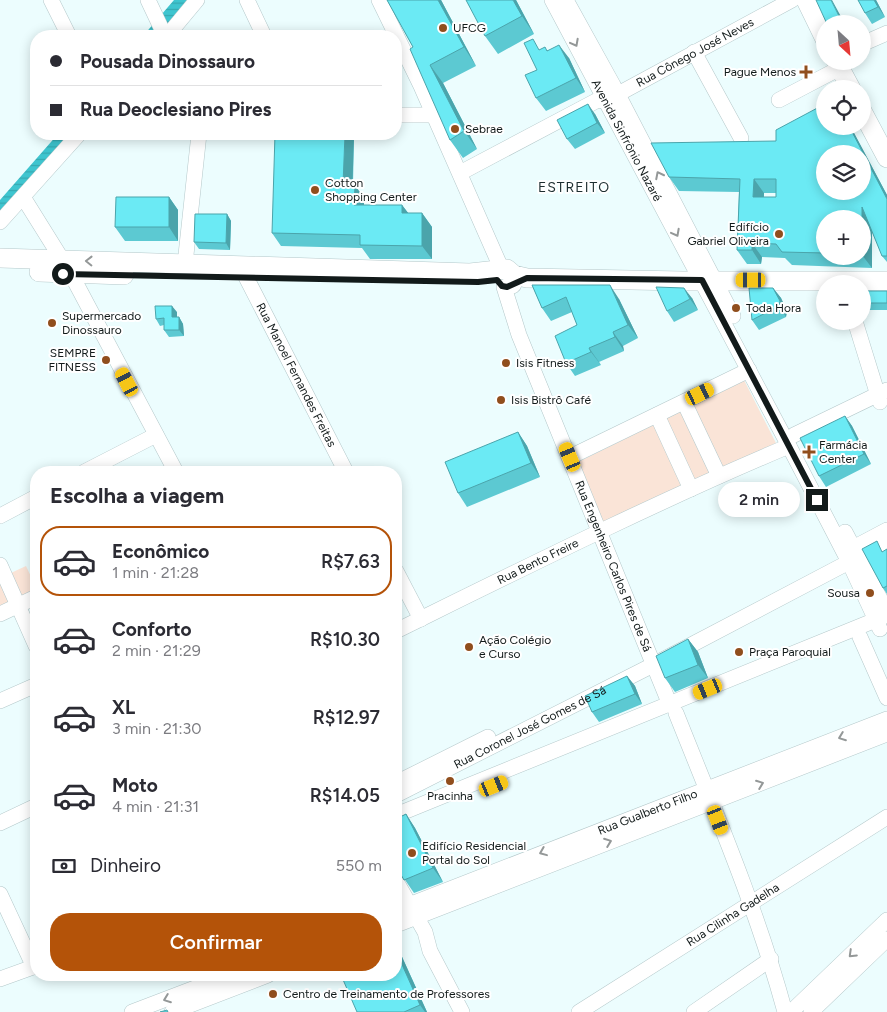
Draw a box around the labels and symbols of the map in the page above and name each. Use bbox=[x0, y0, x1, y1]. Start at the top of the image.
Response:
street label: Rua Cônego José Neves bbox=[634, 15, 757, 90]
north arrow bbox=[816, 15, 871, 70]
place label: UFCG bbox=[453, 21, 486, 35]
marker: UFCG bbox=[437, 22, 449, 34]
one-way arrow bbox=[569, 38, 579, 47]
place label: Pague Menos bbox=[724, 65, 796, 79]
marker: Pague Menos bbox=[800, 66, 812, 78]
street label: Avenida Sinfrônio Nazaré bbox=[588, 77, 665, 204]
place label: Sebrae bbox=[465, 122, 503, 136]
marker: Sebrae bbox=[449, 123, 461, 135]
one-way arrow bbox=[655, 171, 665, 180]
place label: Cotton Shopping Center bbox=[325, 176, 417, 204]
district label: ESTREITO bbox=[538, 179, 610, 196]
marker: Cotton Shopping Center bbox=[309, 184, 321, 196]
place label: Edifício Gabriel Oliveira bbox=[687, 220, 769, 248]
one-way arrow bbox=[670, 228, 680, 237]
marker: Edifício Gabriel Oliveira bbox=[773, 228, 785, 240]
one-way arrow bbox=[85, 256, 92, 266]
route start bbox=[52, 263, 74, 285]
car bbox=[736, 273, 766, 288]
street label: Rua Manoel Fernandes Freitas bbox=[253, 300, 339, 450]
place label: Toda Hora bbox=[746, 301, 801, 315]
marker: Toda Hora bbox=[730, 302, 742, 314]
place label: Supermercado Dinossauro bbox=[62, 309, 141, 337]
marker: Supermercado Dinossauro bbox=[46, 317, 58, 329]
place label: SEMPRE FITNESS bbox=[48, 346, 96, 374]
marker: SEMPRE FITNESS bbox=[100, 354, 112, 366]
place label: Isis Fitness bbox=[516, 356, 575, 370]
marker: Isis Fitness bbox=[500, 357, 512, 369]
car bbox=[113, 365, 140, 399]
car bbox=[683, 381, 716, 407]
place label: Isis Bistrô Café bbox=[511, 393, 592, 407]
marker: Isis Bistrô Café bbox=[495, 394, 507, 406]
place label: Farmácia Center bbox=[819, 438, 867, 466]
car bbox=[557, 440, 582, 474]
marker: Farmácia Center bbox=[803, 446, 815, 458]
street label: Rua Engenheiro Carlos Pires de Sá bbox=[572, 479, 655, 654]
callout: 2 min bbox=[717, 482, 800, 518]
route end bbox=[806, 489, 828, 511]
street label: Rua Bento Freire bbox=[495, 536, 581, 587]
place label: Sousa bbox=[827, 586, 860, 600]
marker: Sousa bbox=[864, 587, 876, 599]
place label: Ação Colégio e Curso bbox=[479, 633, 551, 661]
marker: Ação Colégio e Curso bbox=[463, 641, 475, 653]
place label: Praça Paroquial bbox=[749, 645, 831, 659]
marker: Praça Paroquial bbox=[733, 646, 745, 658]
car bbox=[691, 676, 724, 702]
street label: Rua Coronel José Gomes de Sá bbox=[451, 683, 608, 772]
one-way arrow bbox=[838, 731, 846, 741]
car bbox=[477, 773, 510, 799]
marker: Pracinha bbox=[444, 775, 456, 787]
one-way arrow bbox=[755, 779, 763, 789]
street label: Rua Gualberto Filho bbox=[596, 786, 699, 838]
place label: Pracinha bbox=[427, 789, 473, 803]
car bbox=[705, 803, 730, 837]
one-way arrow bbox=[603, 838, 612, 849]
place label: Edifício Residencial Portal do Sol bbox=[422, 839, 526, 867]
one-way arrow bbox=[539, 846, 548, 856]
marker: Edifício Residencial Portal do Sol bbox=[406, 847, 418, 859]
street label: Rua Cilinha Gadelha bbox=[684, 880, 782, 949]
one-way arrow bbox=[848, 948, 857, 957]
place label: Centro de Treinamento de Professores bbox=[283, 987, 490, 1001]
marker: Centro de Treinamento de Professores bbox=[267, 988, 279, 1000]
one-way arrow bbox=[163, 992, 172, 1003]

